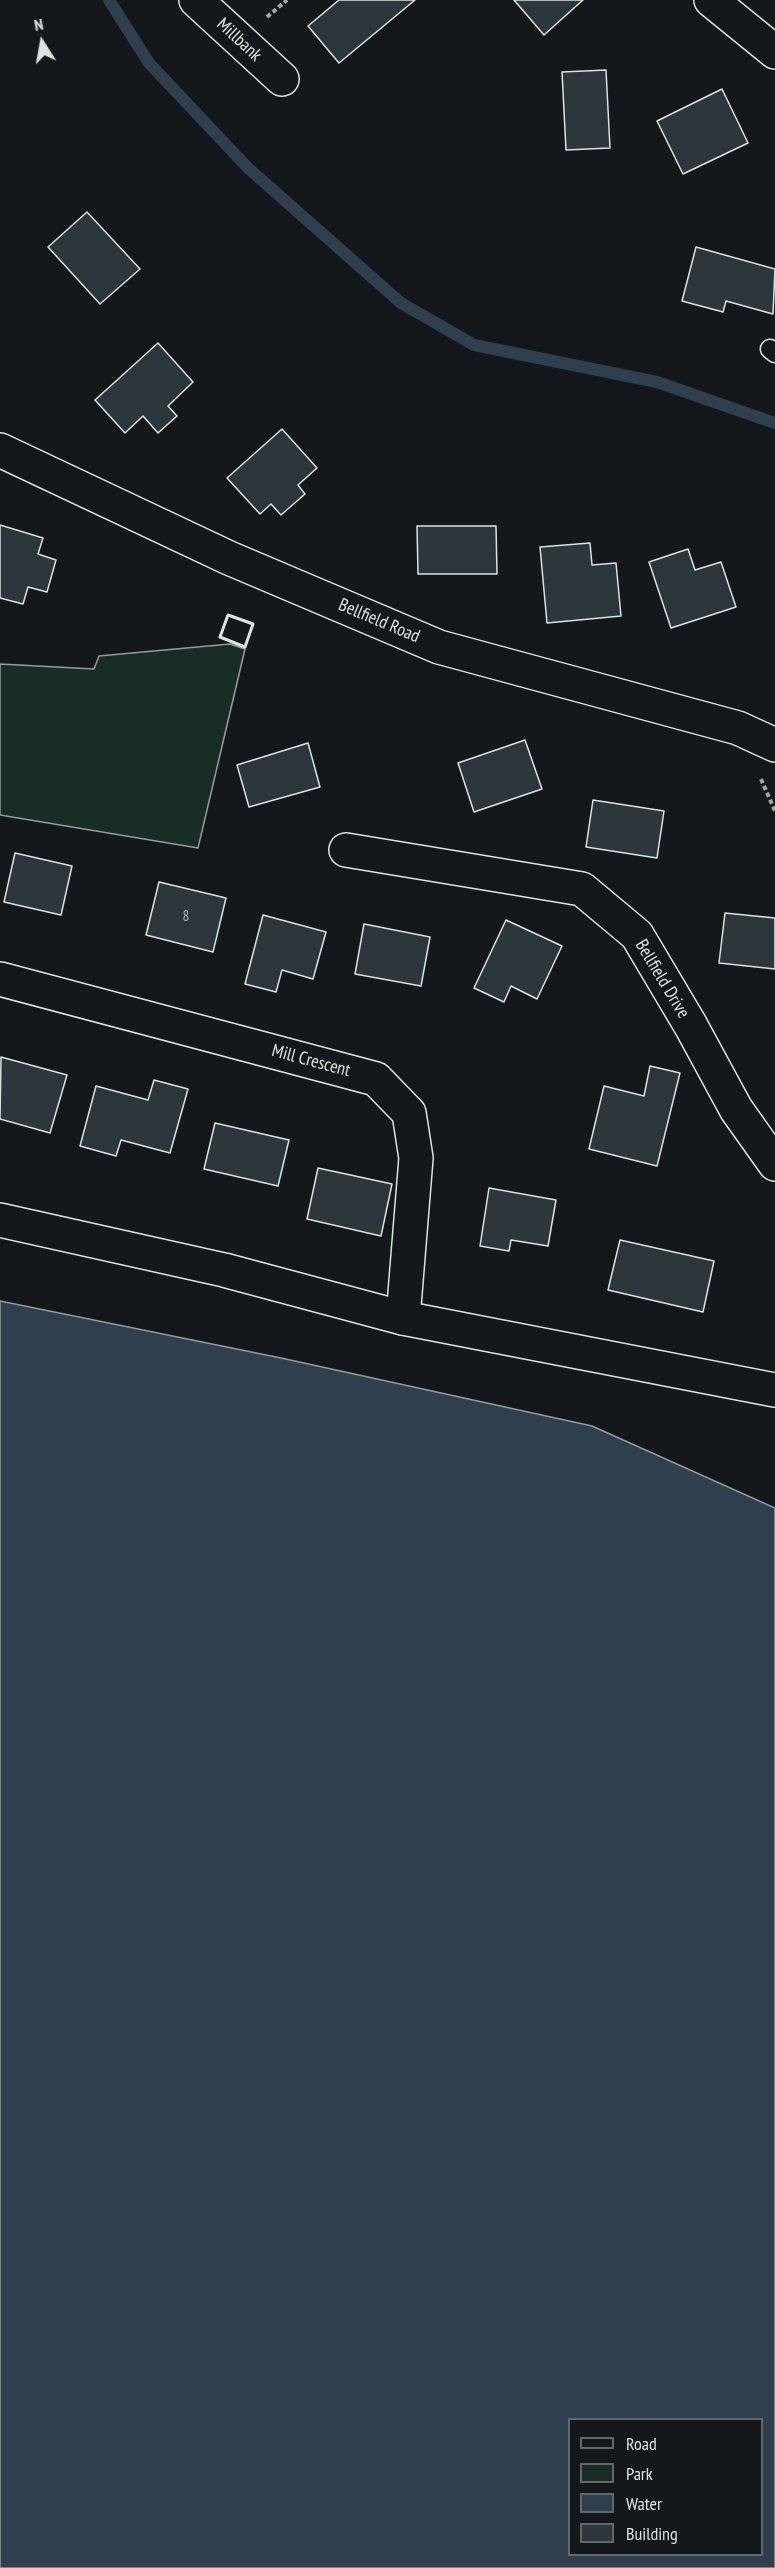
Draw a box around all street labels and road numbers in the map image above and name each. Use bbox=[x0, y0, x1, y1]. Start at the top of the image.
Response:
street label: Millbank bbox=[212, 14, 266, 66]
street label: Bellfield Road bbox=[335, 594, 423, 648]
street label: Bellfield Drive bbox=[630, 936, 694, 1022]
street label: Mill Crescent bbox=[269, 1040, 353, 1082]

